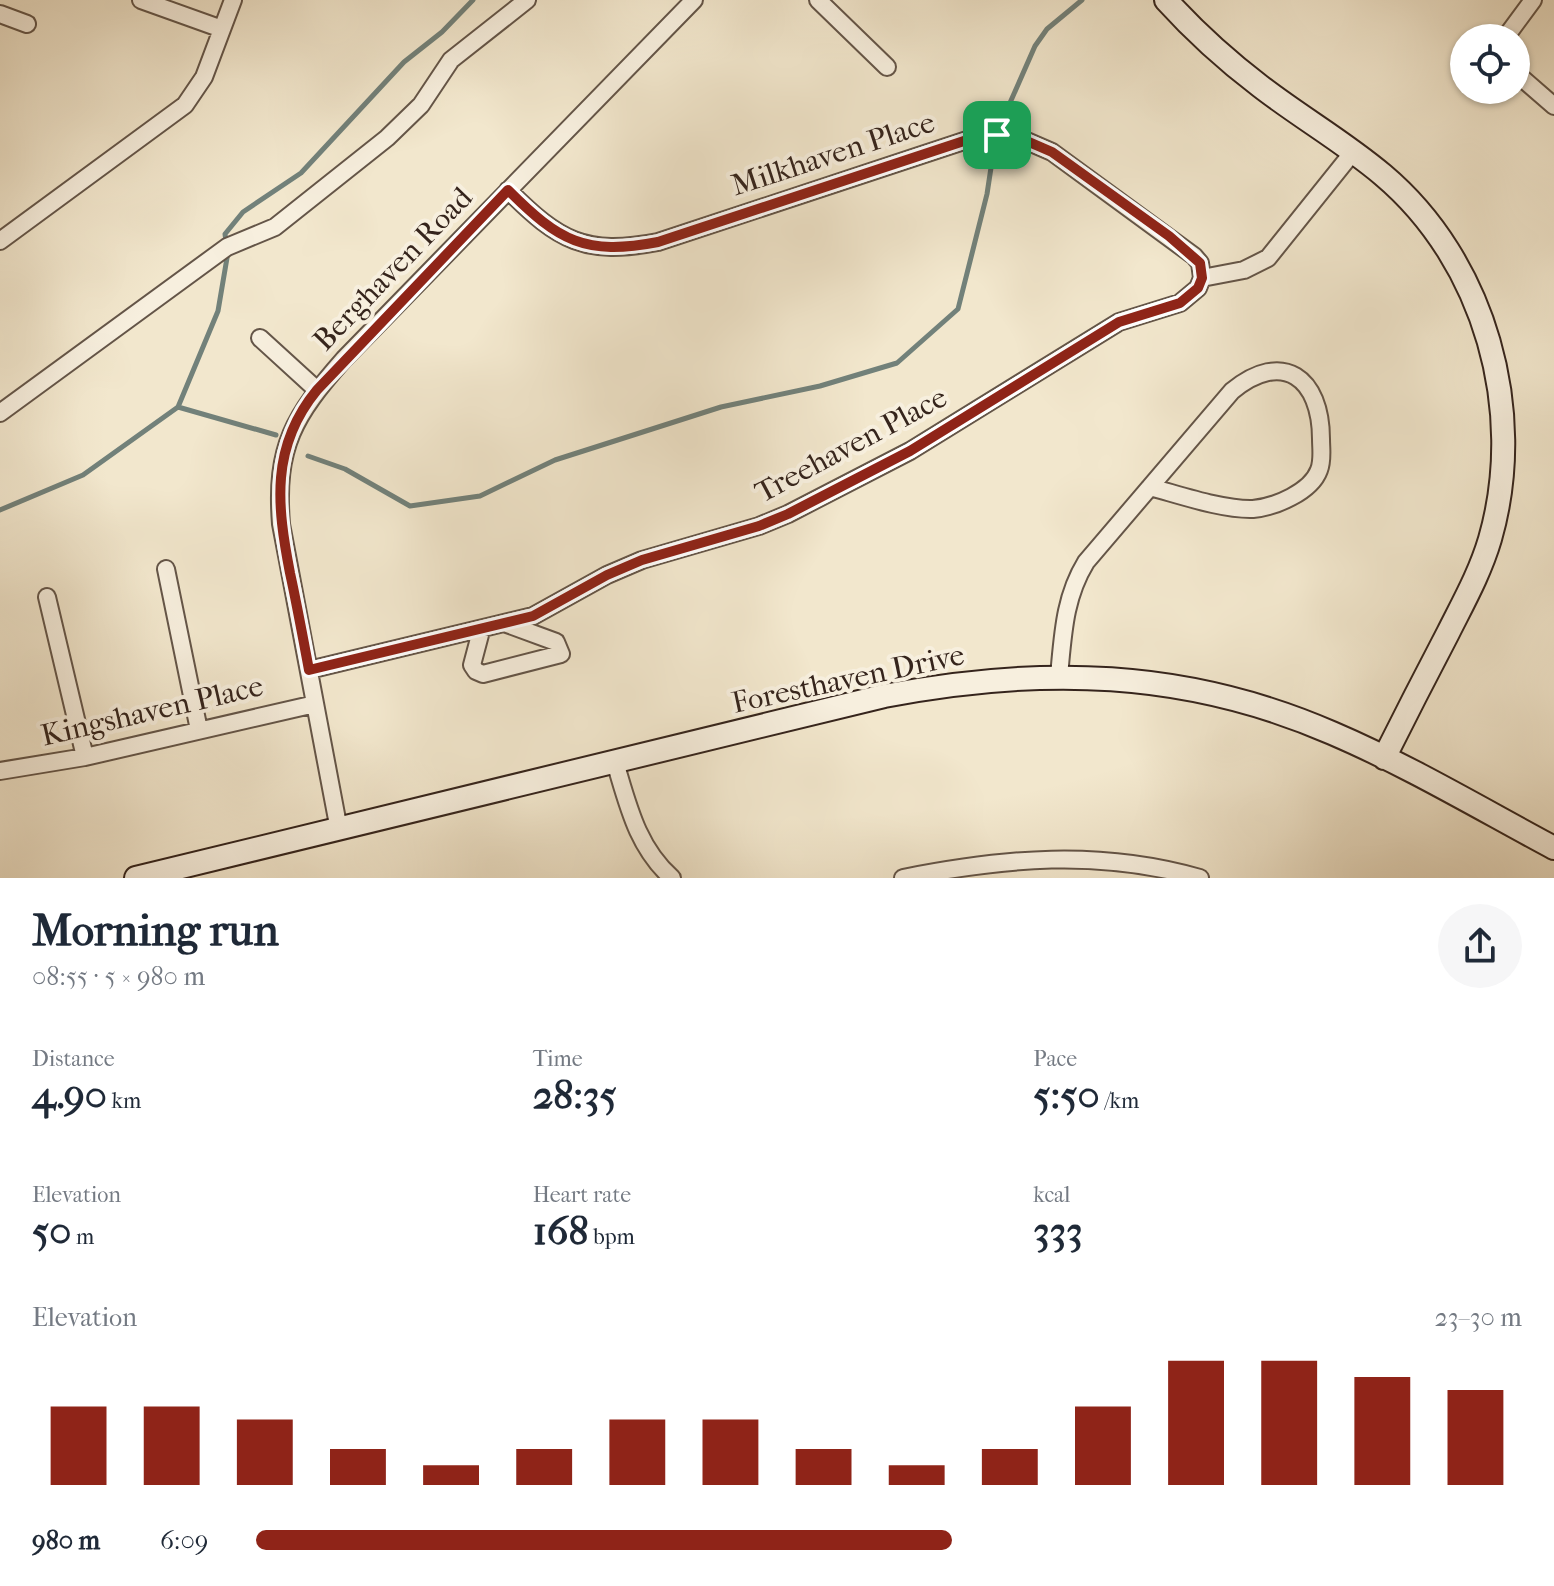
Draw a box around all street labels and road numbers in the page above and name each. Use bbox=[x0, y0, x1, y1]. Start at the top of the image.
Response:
street label: Milkhaven Place bbox=[727, 105, 939, 203]
street label: Berghaven Road bbox=[306, 180, 480, 358]
street label: Treehaven Place bbox=[749, 380, 953, 510]
street label: Foresthaven Drive bbox=[729, 637, 968, 721]
street label: Kingshaven Place bbox=[38, 668, 267, 754]

